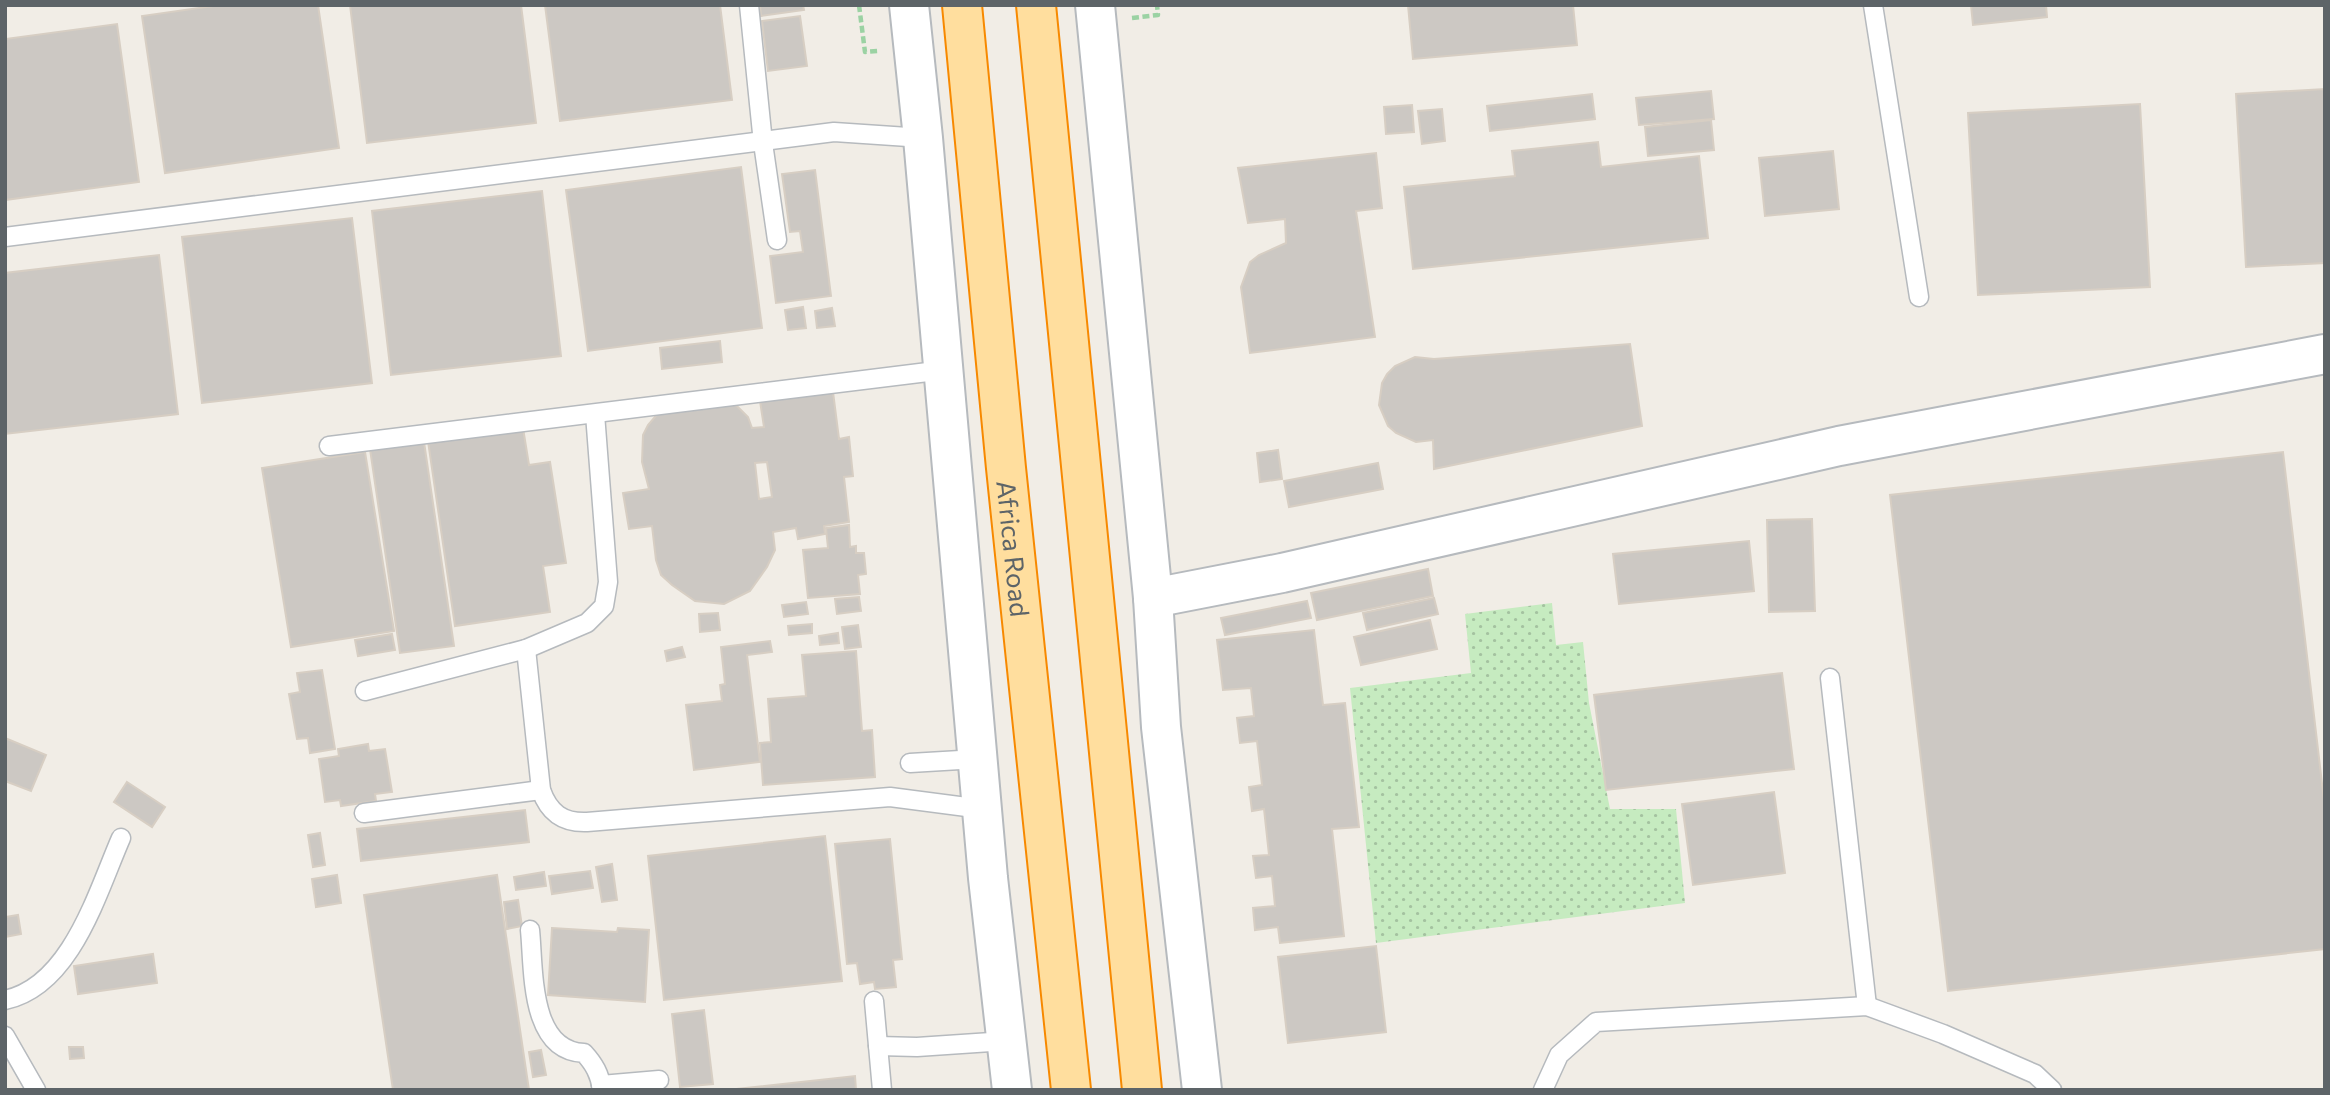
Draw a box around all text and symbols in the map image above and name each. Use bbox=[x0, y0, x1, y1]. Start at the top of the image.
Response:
street label: Africa Road bbox=[992, 479, 1037, 618]

